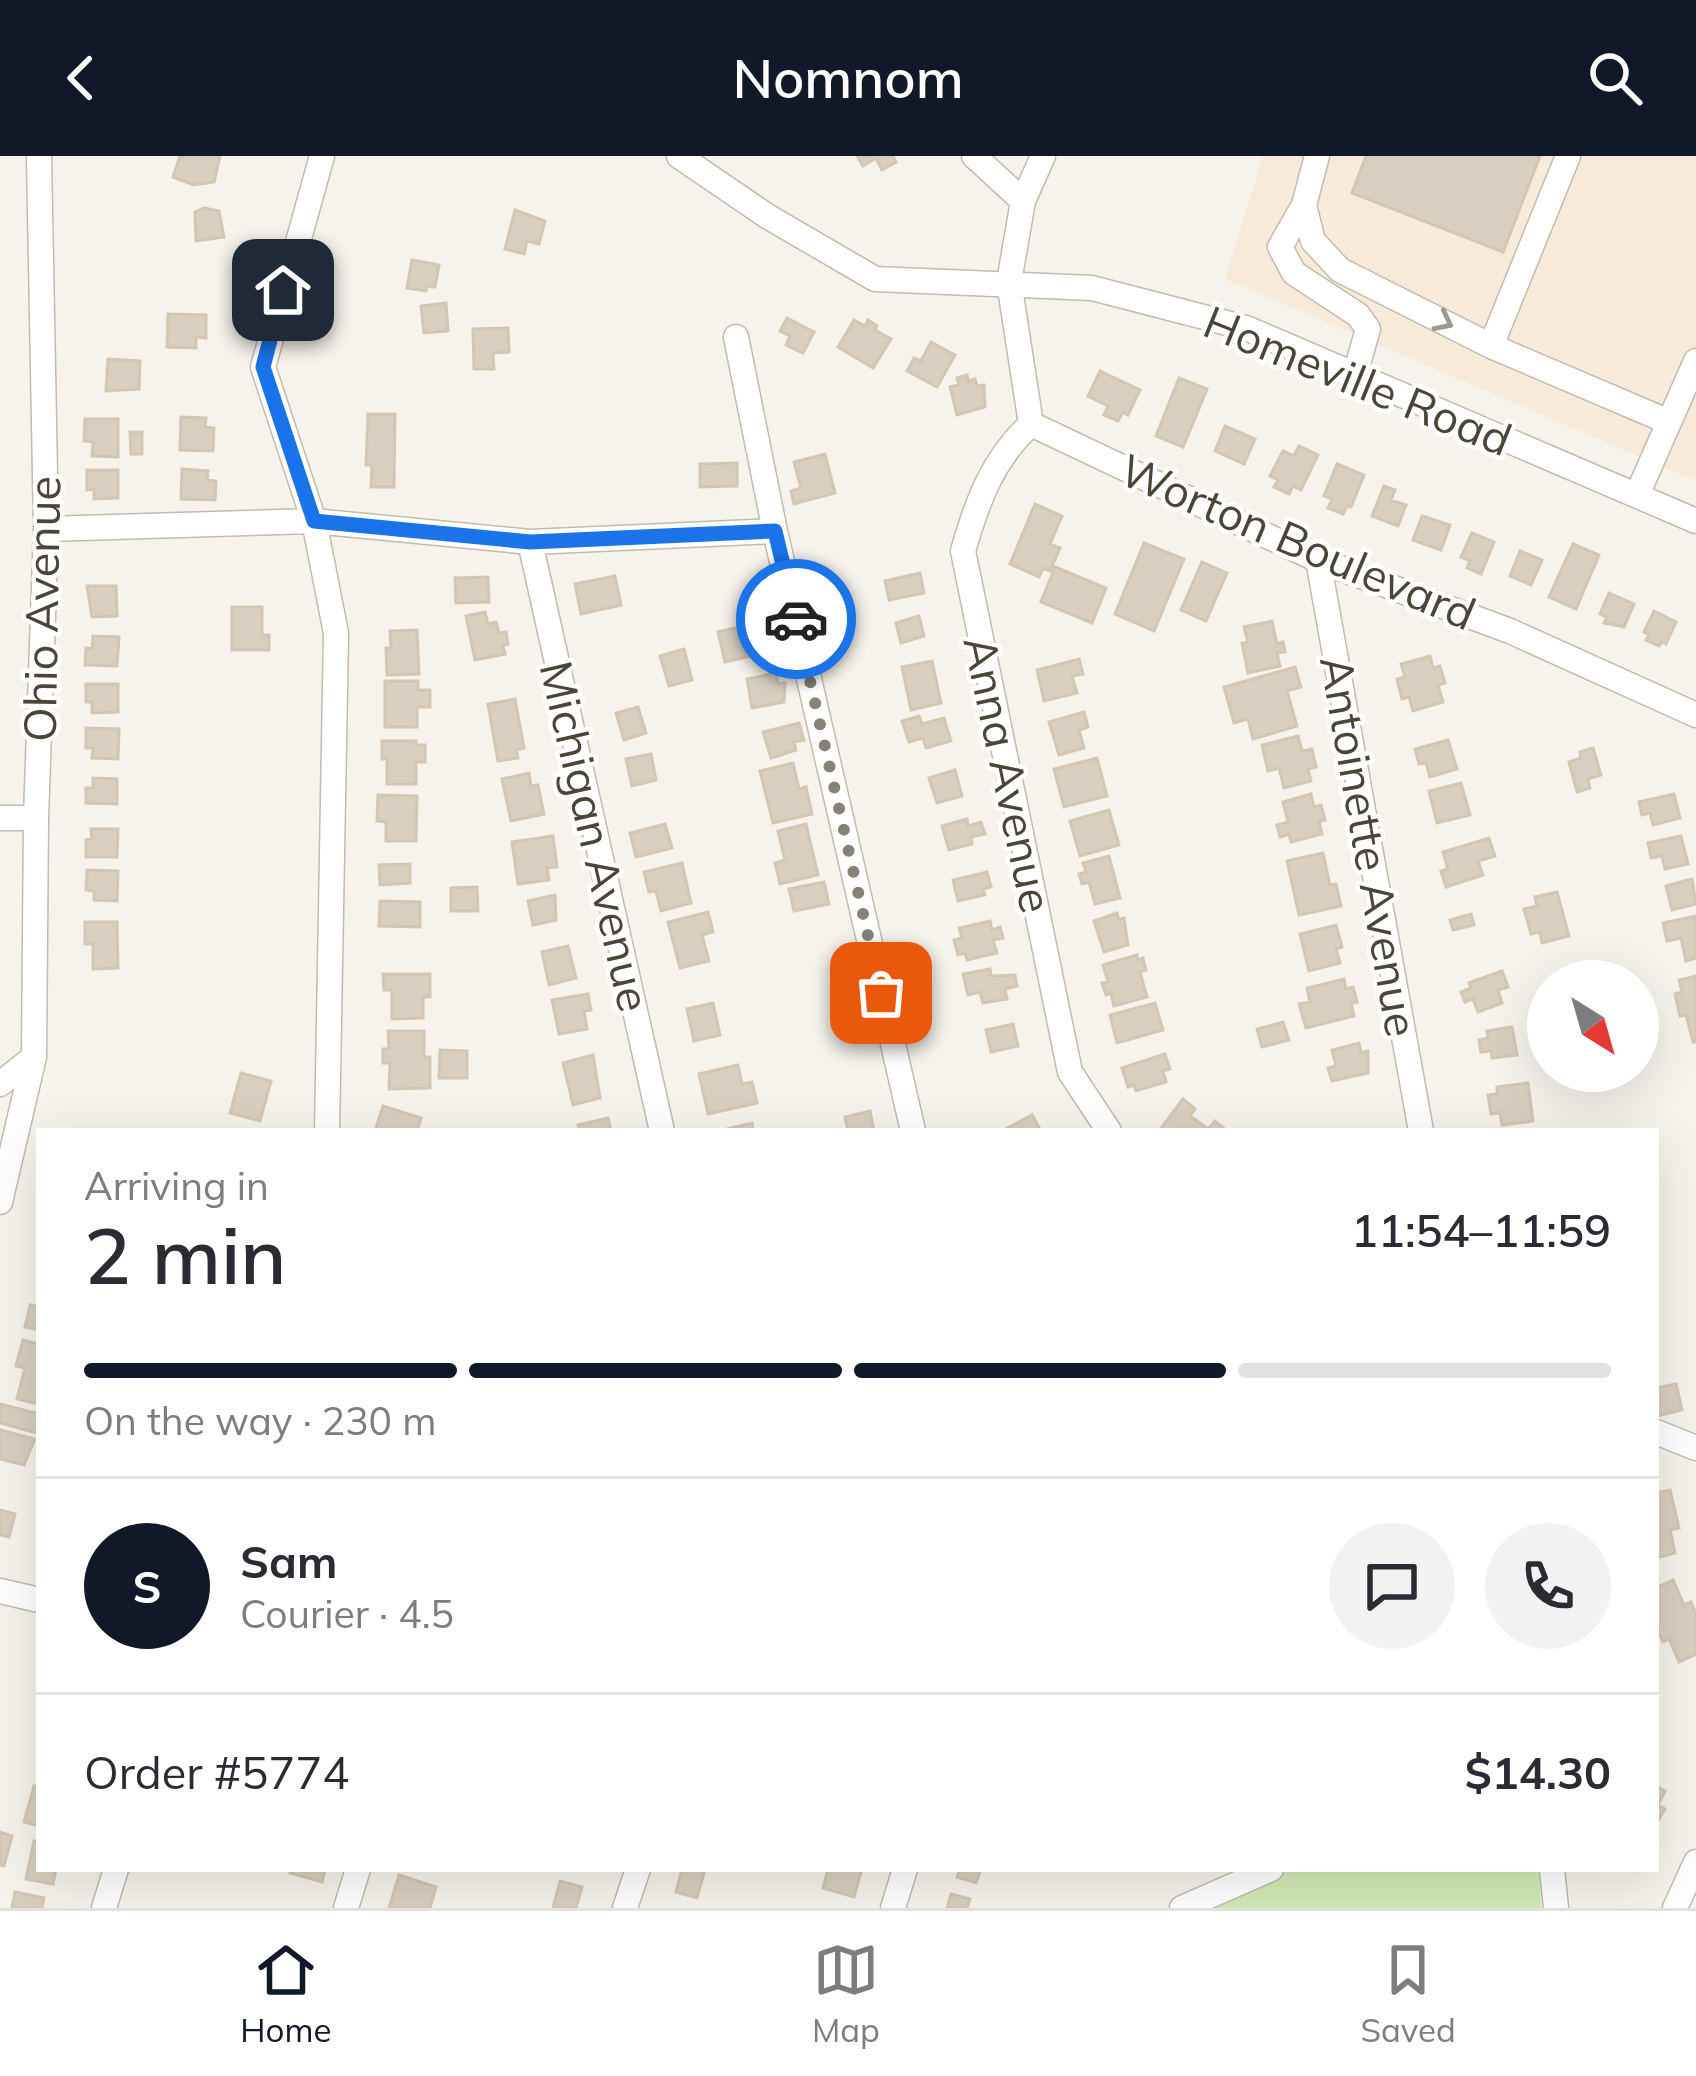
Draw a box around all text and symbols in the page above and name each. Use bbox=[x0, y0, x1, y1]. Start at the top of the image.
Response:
text: Nomnom bbox=[732, 44, 964, 112]
icon: back bbox=[48, 45, 114, 111]
icon: search bbox=[1582, 45, 1648, 111]
pin bbox=[232, 239, 334, 341]
icon: home bbox=[250, 257, 316, 323]
street label: Homeville Road bbox=[1196, 293, 1520, 467]
one-way arrow bbox=[1432, 308, 1454, 331]
street label: Worton Boulevard bbox=[1112, 441, 1484, 641]
street label: Ohio Avenue bbox=[11, 476, 71, 742]
courier bbox=[736, 559, 856, 679]
icon: car bbox=[763, 586, 829, 652]
street label: Anna Avenue bbox=[952, 631, 1066, 917]
street label: Antoinette Avenue bbox=[1309, 651, 1431, 1041]
street label: Michigan Avenue bbox=[528, 655, 664, 1017]
pin bbox=[830, 942, 932, 1044]
icon: bag bbox=[848, 960, 914, 1026]
north arrow bbox=[1527, 960, 1659, 1092]
map controls bbox=[1527, 960, 1659, 1092]
text: Arriving in bbox=[84, 1161, 269, 1210]
text: 11:54–11:59 bbox=[1351, 1202, 1611, 1258]
text: 2 min bbox=[84, 1206, 287, 1304]
text: On the way · 230 m bbox=[84, 1396, 436, 1445]
button: chat bbox=[1329, 1523, 1455, 1649]
button: phone bbox=[1485, 1523, 1611, 1649]
text: Sam bbox=[240, 1533, 337, 1589]
text: S bbox=[132, 1558, 162, 1614]
text: Courier · 4.5 bbox=[240, 1589, 454, 1638]
text: Order #5774 bbox=[84, 1744, 349, 1800]
text: $14.30 bbox=[1465, 1744, 1611, 1800]
tab: Home bbox=[240, 1937, 331, 2050]
tab: Map bbox=[812, 1937, 880, 2050]
tab: Saved bbox=[1360, 1937, 1456, 2050]

